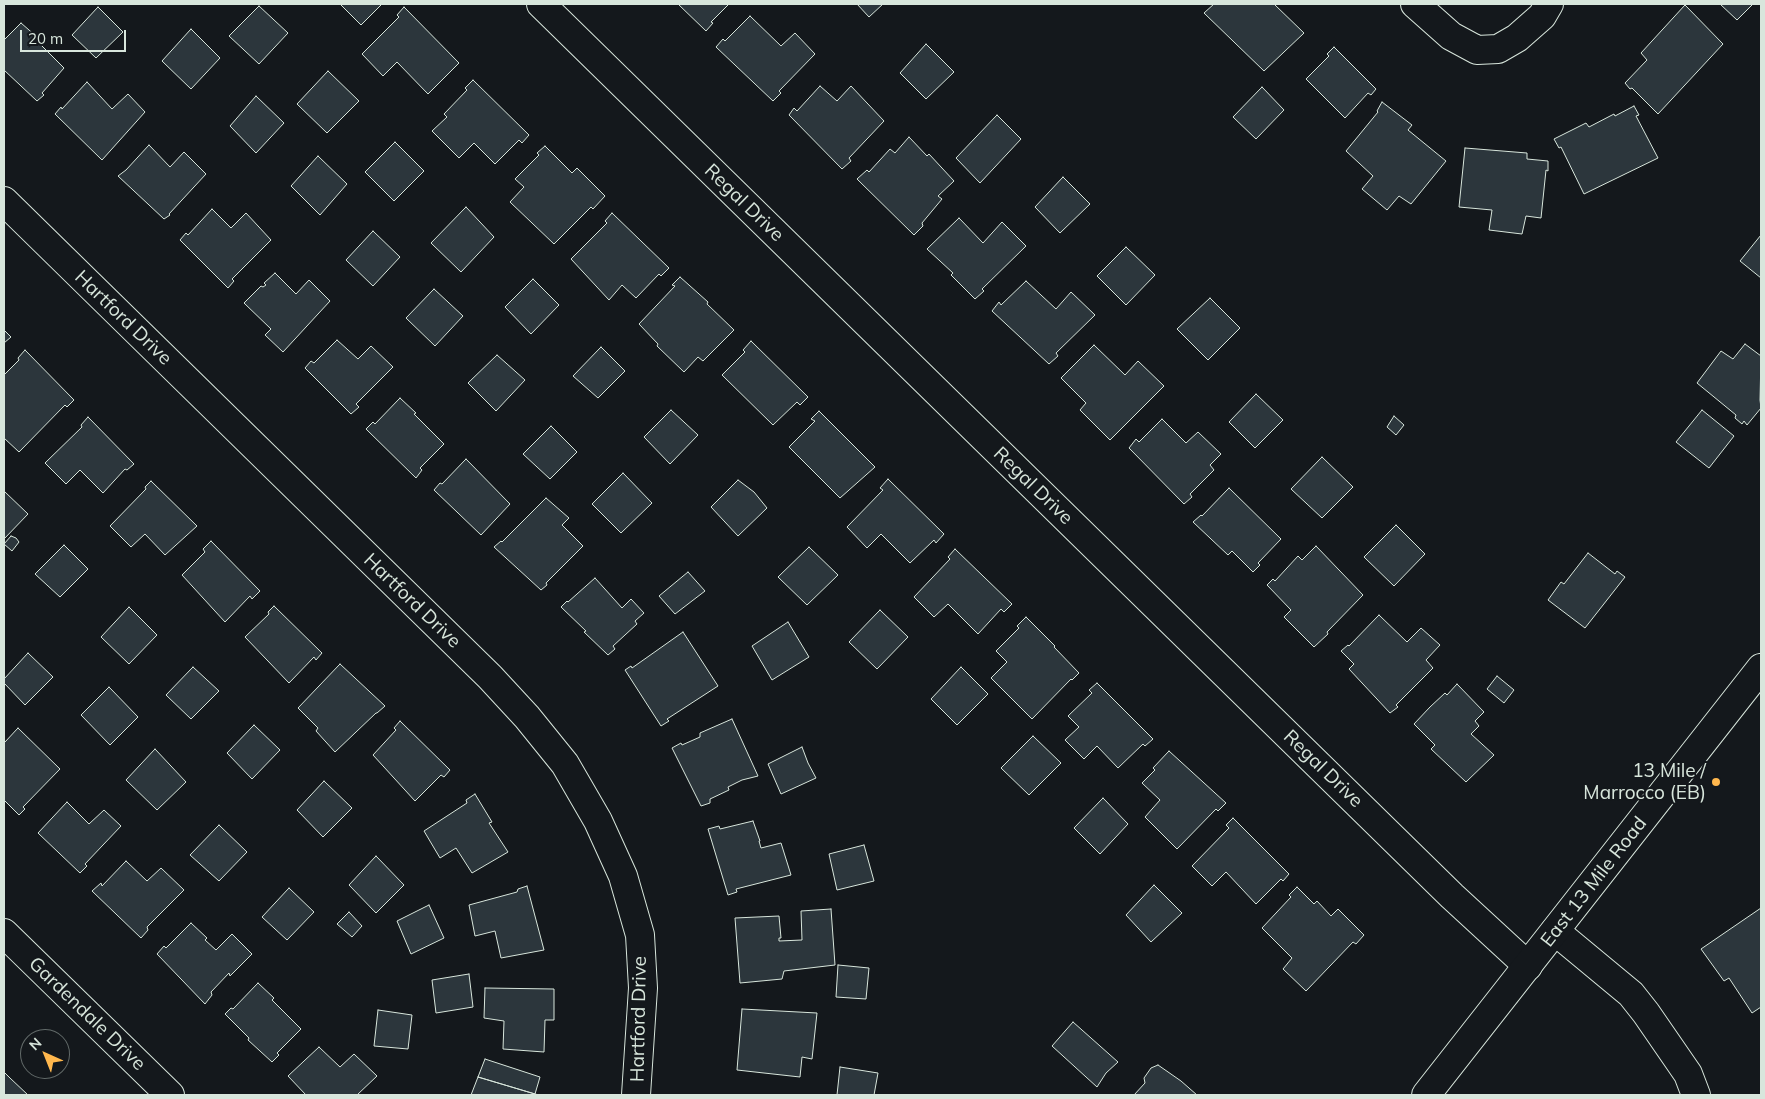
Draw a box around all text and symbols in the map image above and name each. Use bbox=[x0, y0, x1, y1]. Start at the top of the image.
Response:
scale bar bbox=[22, 20, 129, 52]
text: 20 m bbox=[28, 29, 63, 48]
street label: Regal Drive bbox=[700, 160, 788, 246]
street label: Hartford Drive bbox=[70, 266, 176, 370]
street label: Regal Drive bbox=[989, 443, 1077, 529]
street label: Hartford Drive bbox=[359, 549, 465, 653]
street label: Regal Drive bbox=[1279, 726, 1367, 812]
place label: 13 Mile / Marrocco (EB) bbox=[1583, 760, 1706, 804]
marker: 13 Mile / Marrocco (EB) bbox=[1710, 776, 1722, 788]
street label: East 13 Mile Road bbox=[1536, 813, 1652, 951]
street label: Gardendale Drive bbox=[24, 953, 150, 1075]
street label: Hartford Drive bbox=[627, 956, 651, 1082]
north arrow bbox=[20, 1029, 70, 1079]
text: N bbox=[25, 1034, 45, 1054]

